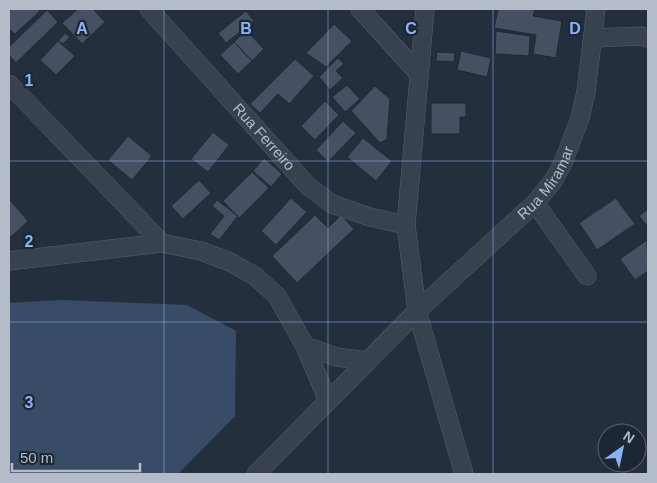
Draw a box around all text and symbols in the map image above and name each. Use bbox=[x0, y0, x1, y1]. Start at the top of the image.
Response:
text: A bbox=[76, 20, 88, 37]
text: B bbox=[240, 20, 252, 37]
text: C bbox=[405, 20, 417, 37]
text: D bbox=[569, 20, 581, 37]
text: 1 bbox=[25, 72, 34, 89]
street label: Rua Ferreiro bbox=[230, 100, 299, 174]
street label: Rua Miramar bbox=[514, 144, 577, 223]
text: 2 bbox=[25, 233, 34, 250]
text: 3 bbox=[25, 394, 34, 411]
north arrow bbox=[597, 423, 647, 473]
text: N bbox=[620, 428, 638, 447]
scale bar bbox=[12, 440, 140, 472]
text: 50 m bbox=[20, 449, 53, 466]

